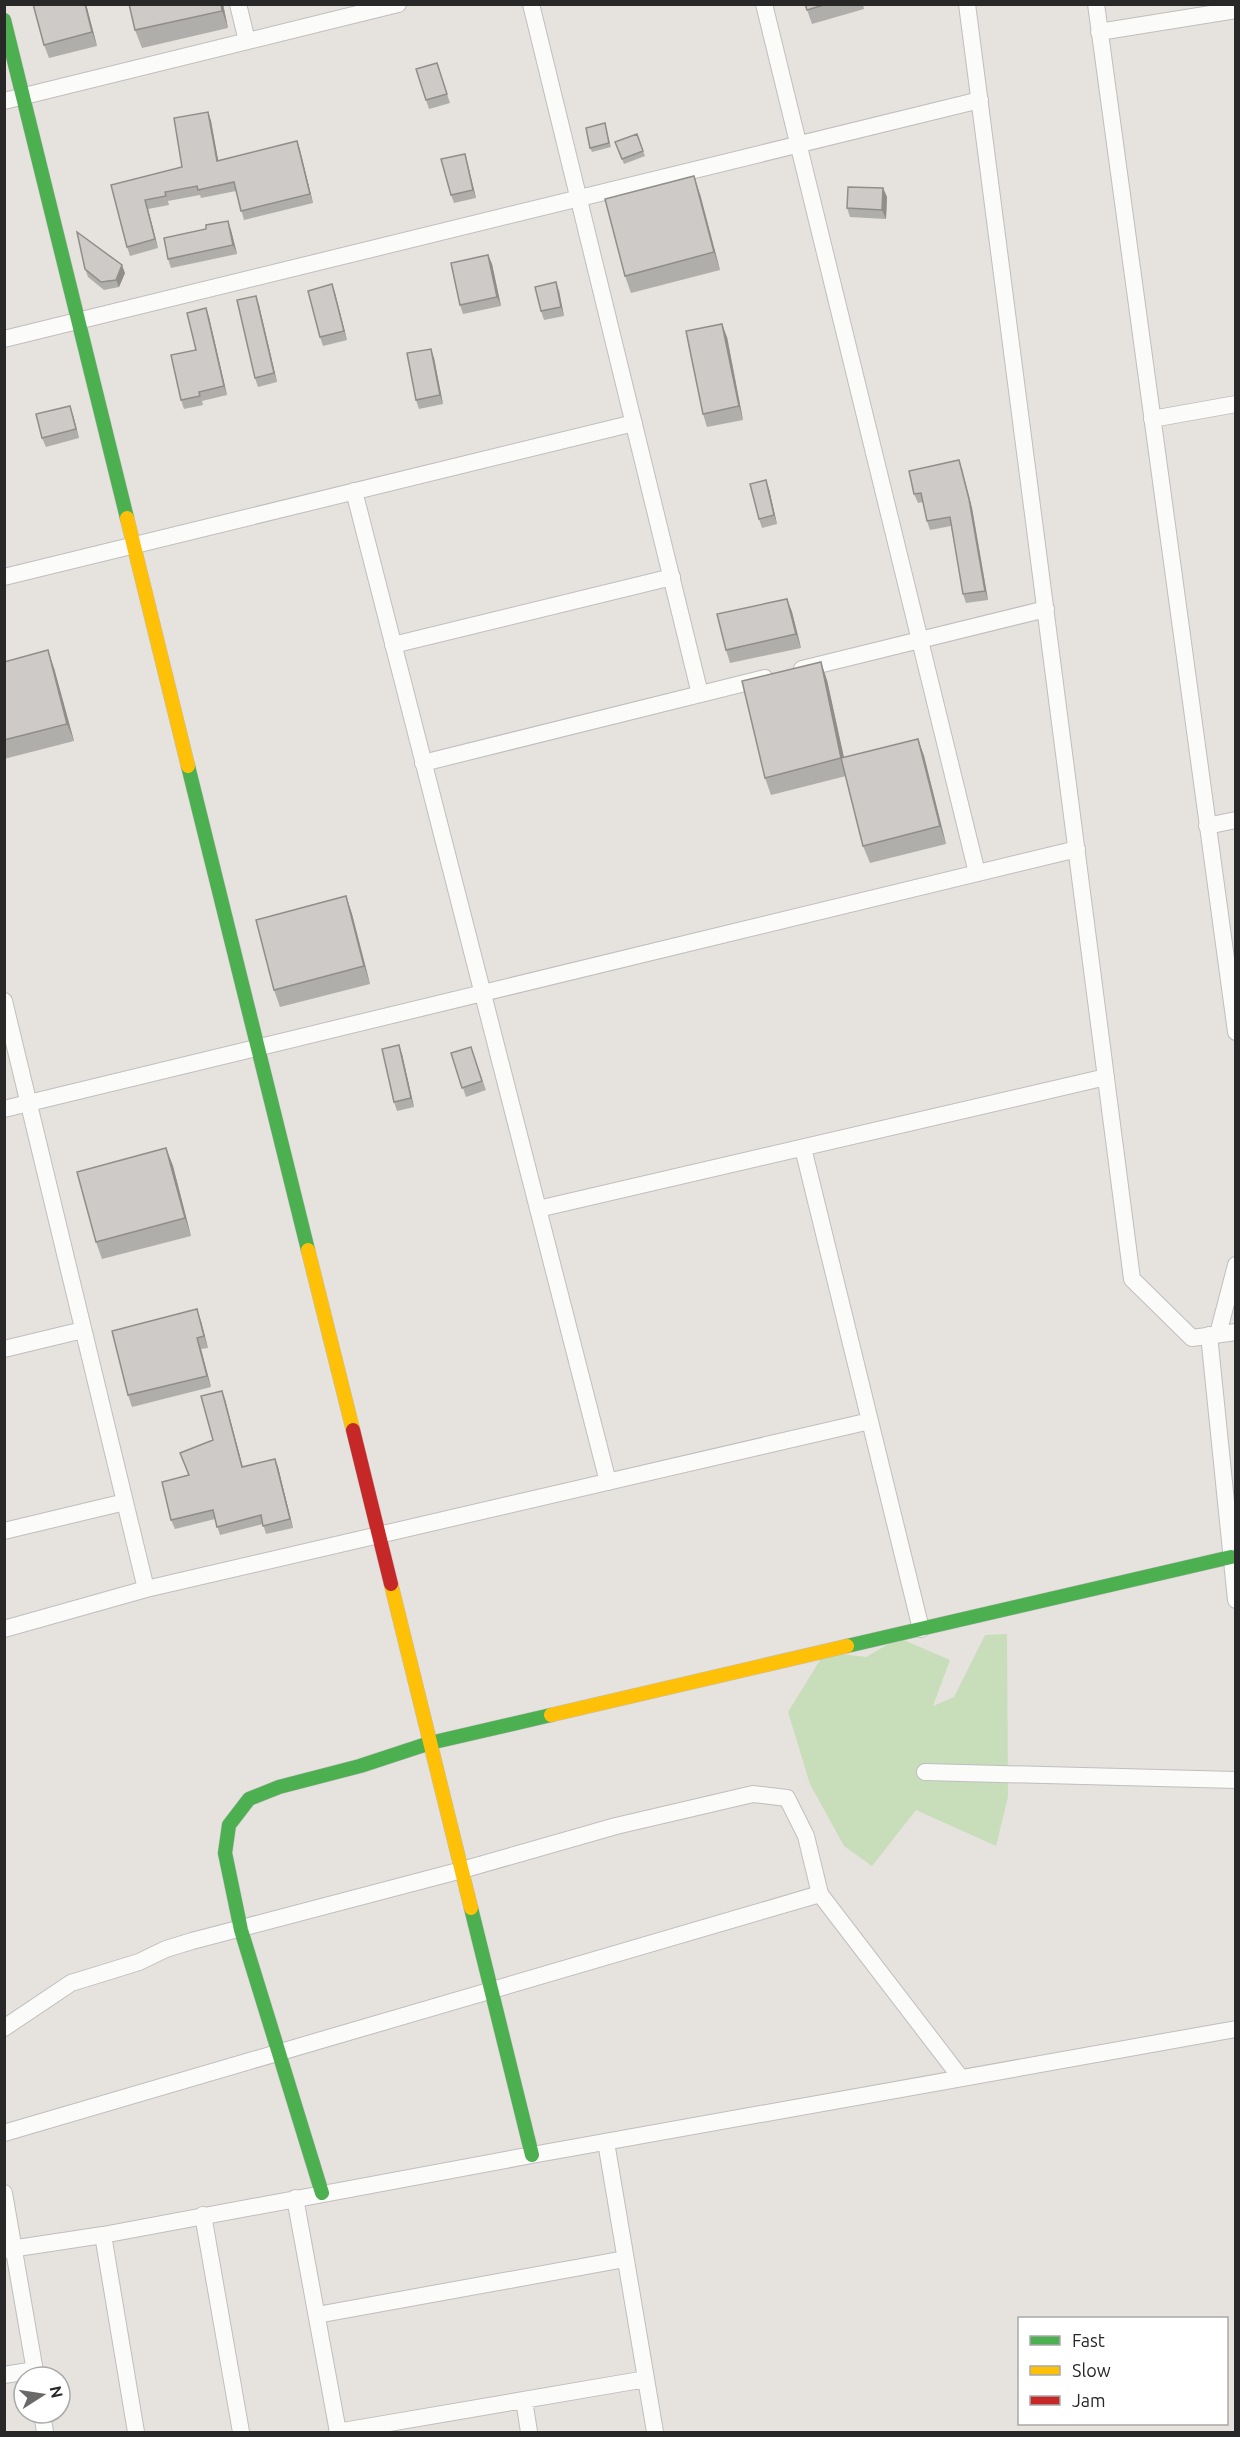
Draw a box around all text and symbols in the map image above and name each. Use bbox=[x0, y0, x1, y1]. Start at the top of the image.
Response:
legend bbox=[1018, 2317, 1228, 2425]
text: Fast bbox=[1072, 2330, 1105, 2350]
text: Slow bbox=[1072, 2360, 1111, 2380]
north arrow bbox=[12, 2365, 72, 2425]
text: N bbox=[47, 2384, 67, 2400]
text: Jam bbox=[1072, 2390, 1106, 2410]

